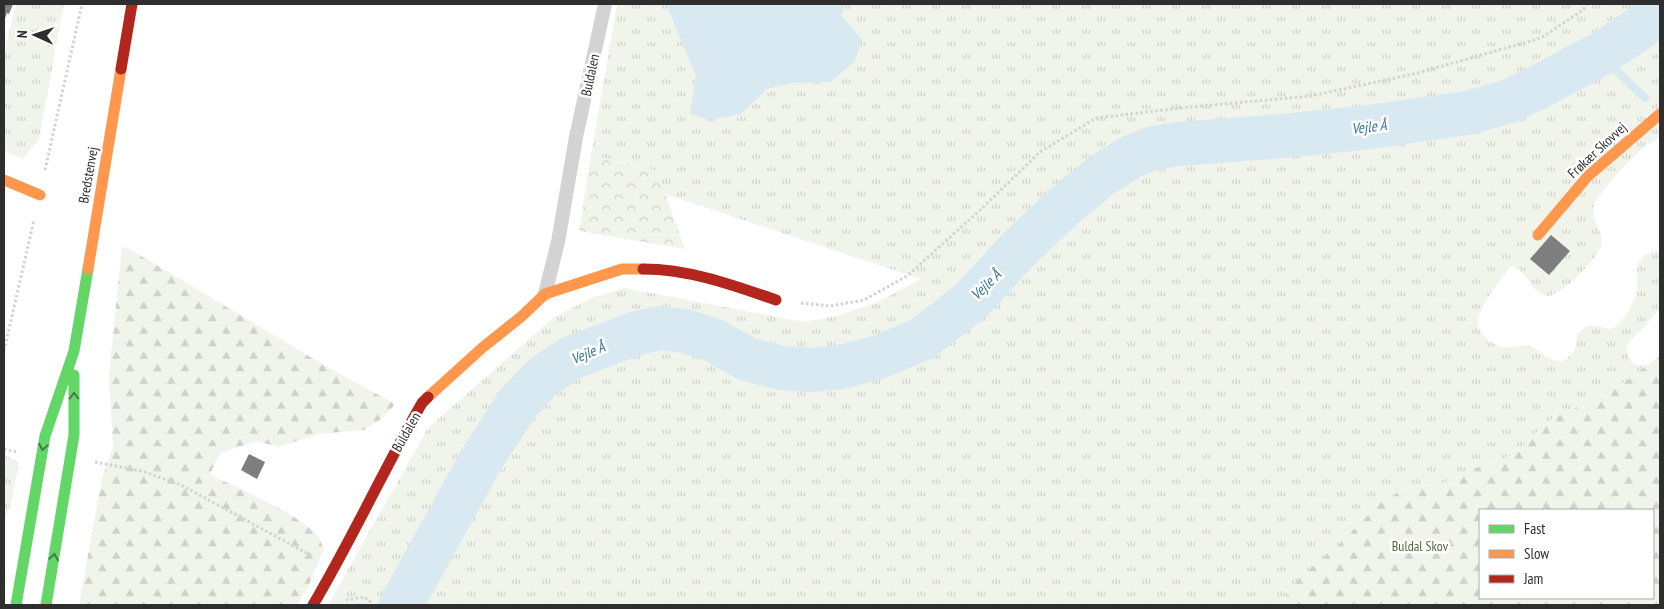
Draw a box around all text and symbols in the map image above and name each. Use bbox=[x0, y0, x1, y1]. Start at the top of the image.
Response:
north arrow bbox=[10, 10, 60, 60]
text: N bbox=[13, 30, 31, 39]
street label: Buldalen bbox=[577, 52, 603, 98]
water label: Vejle Å bbox=[1350, 115, 1388, 138]
street label: Frøkær Skovvej bbox=[1564, 118, 1630, 182]
street label: Bredstenvej bbox=[74, 145, 102, 205]
water label: Vejle Å bbox=[966, 265, 1005, 304]
water label: Vejle Å bbox=[568, 337, 609, 368]
one-way arrow bbox=[69, 392, 79, 400]
street label: Buldalen bbox=[388, 409, 424, 455]
one-way arrow bbox=[38, 444, 49, 452]
legend bbox=[1479, 509, 1654, 599]
text: Fast bbox=[1524, 519, 1545, 538]
park label: Buldal Skov bbox=[1392, 537, 1449, 555]
text: Slow bbox=[1524, 544, 1549, 563]
one-way arrow bbox=[48, 553, 58, 561]
text: Jam bbox=[1523, 569, 1543, 588]

